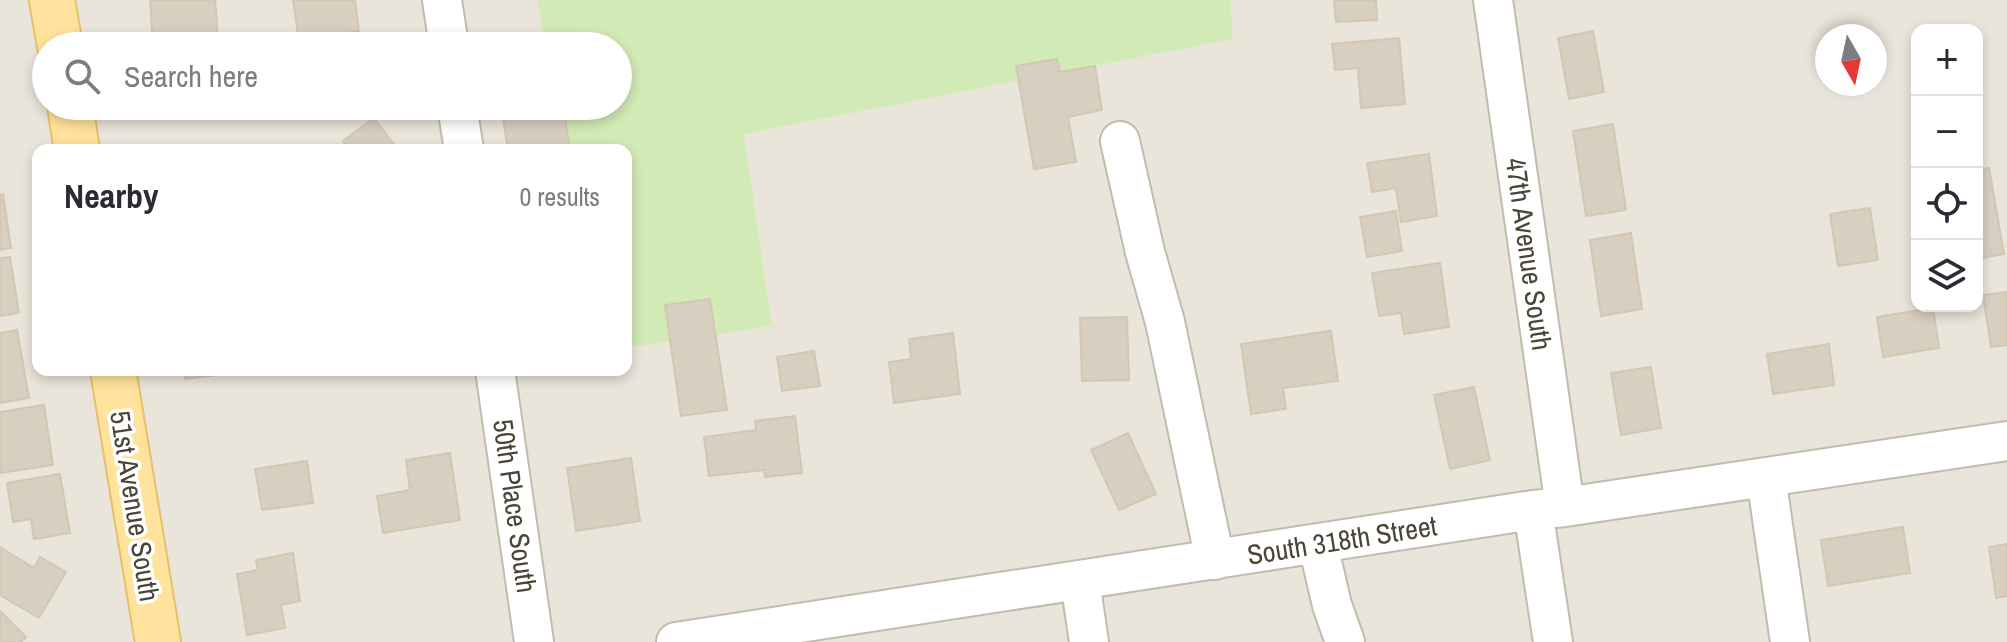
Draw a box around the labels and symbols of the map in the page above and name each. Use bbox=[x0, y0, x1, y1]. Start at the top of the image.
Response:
north arrow bbox=[1815, 24, 1887, 96]
street label: 47th Avenue South bbox=[1497, 155, 1561, 353]
street label: 51st Avenue South bbox=[101, 408, 169, 604]
street label: 50th Place South bbox=[484, 417, 546, 595]
street label: South 318th Street bbox=[1244, 506, 1440, 574]

